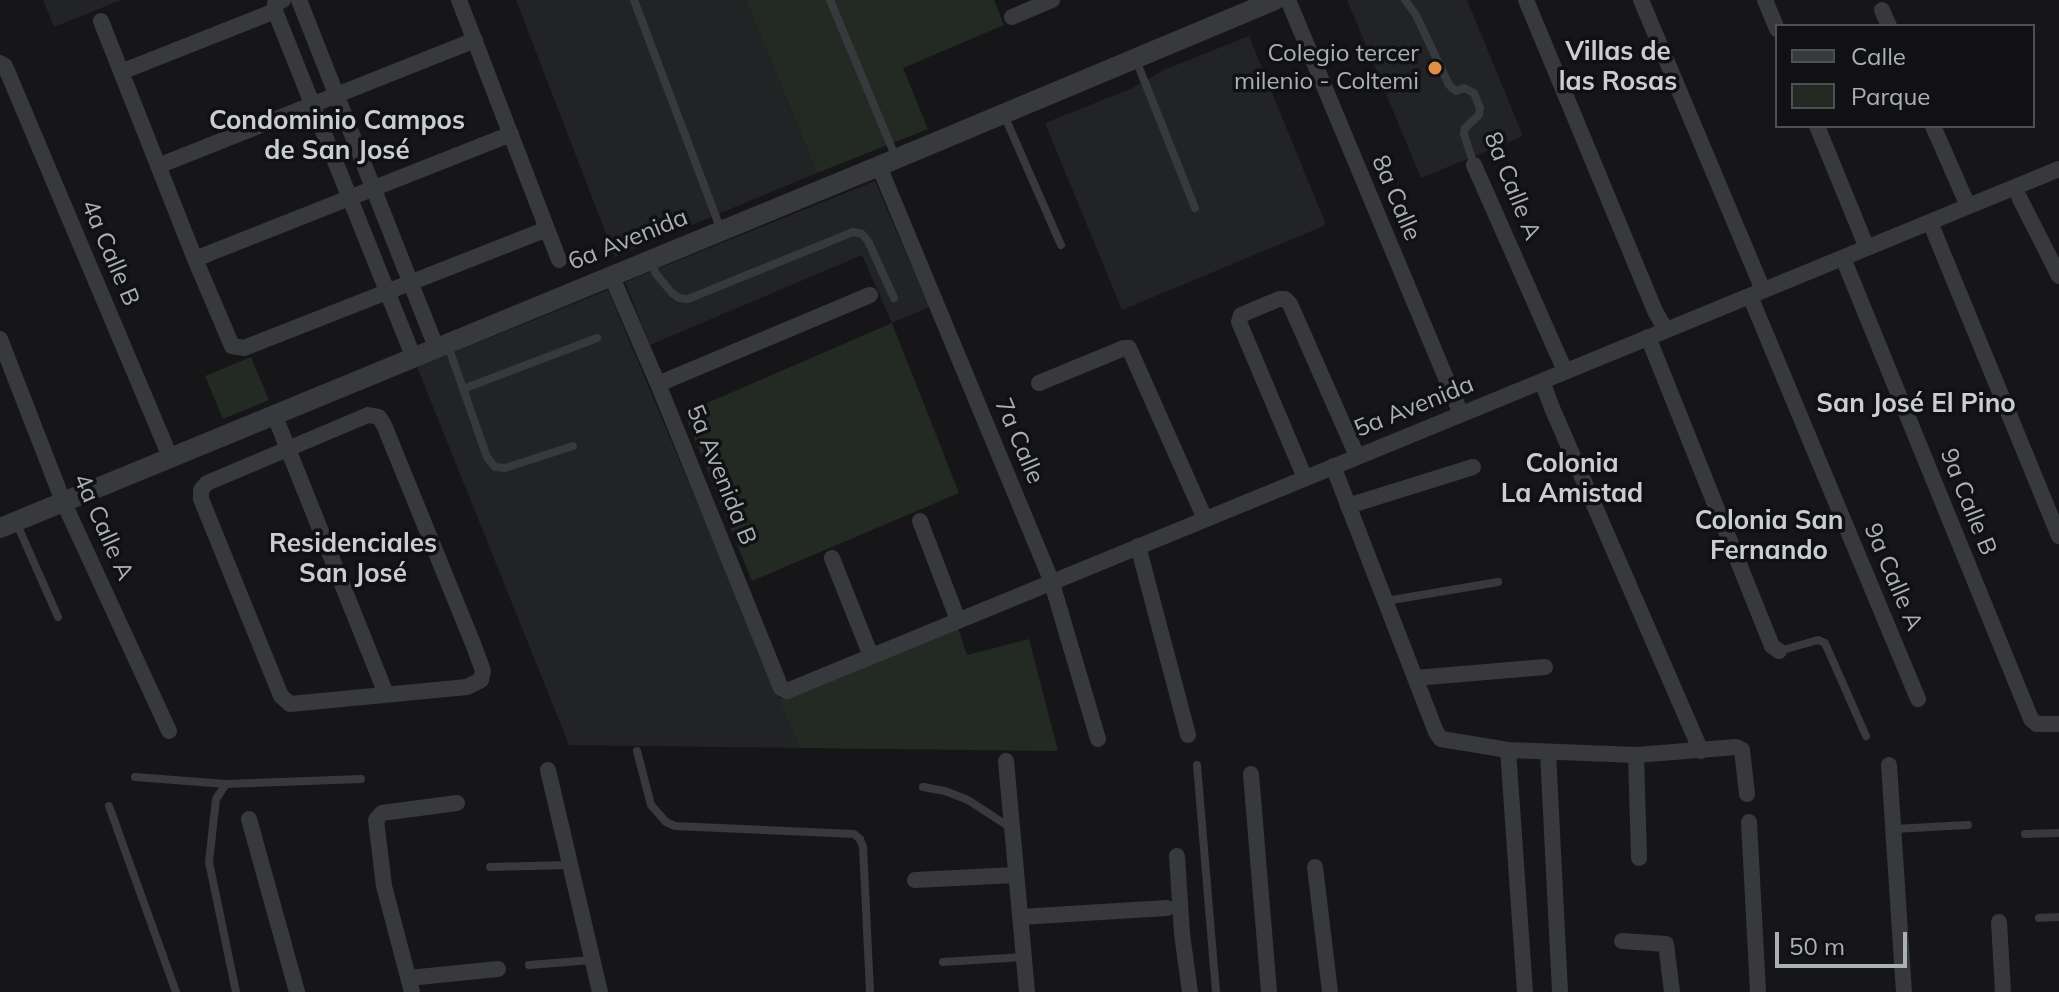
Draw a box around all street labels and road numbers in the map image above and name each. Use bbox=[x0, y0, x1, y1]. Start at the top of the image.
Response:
street label: 8a Calle A bbox=[1477, 128, 1547, 244]
street label: 8a Calle bbox=[1365, 151, 1427, 245]
street label: 4a Calle B bbox=[75, 196, 145, 310]
street label: 6a Avenida bbox=[564, 203, 692, 277]
street label: 5a Avenida bbox=[1350, 370, 1478, 444]
street label: 7a Calle bbox=[988, 394, 1050, 488]
street label: 5a Avenida B bbox=[680, 401, 762, 549]
street label: 9a Calle B bbox=[1934, 444, 2002, 560]
street label: 4a Calle A bbox=[67, 469, 139, 585]
street label: 9a Calle A bbox=[1857, 519, 1929, 635]

